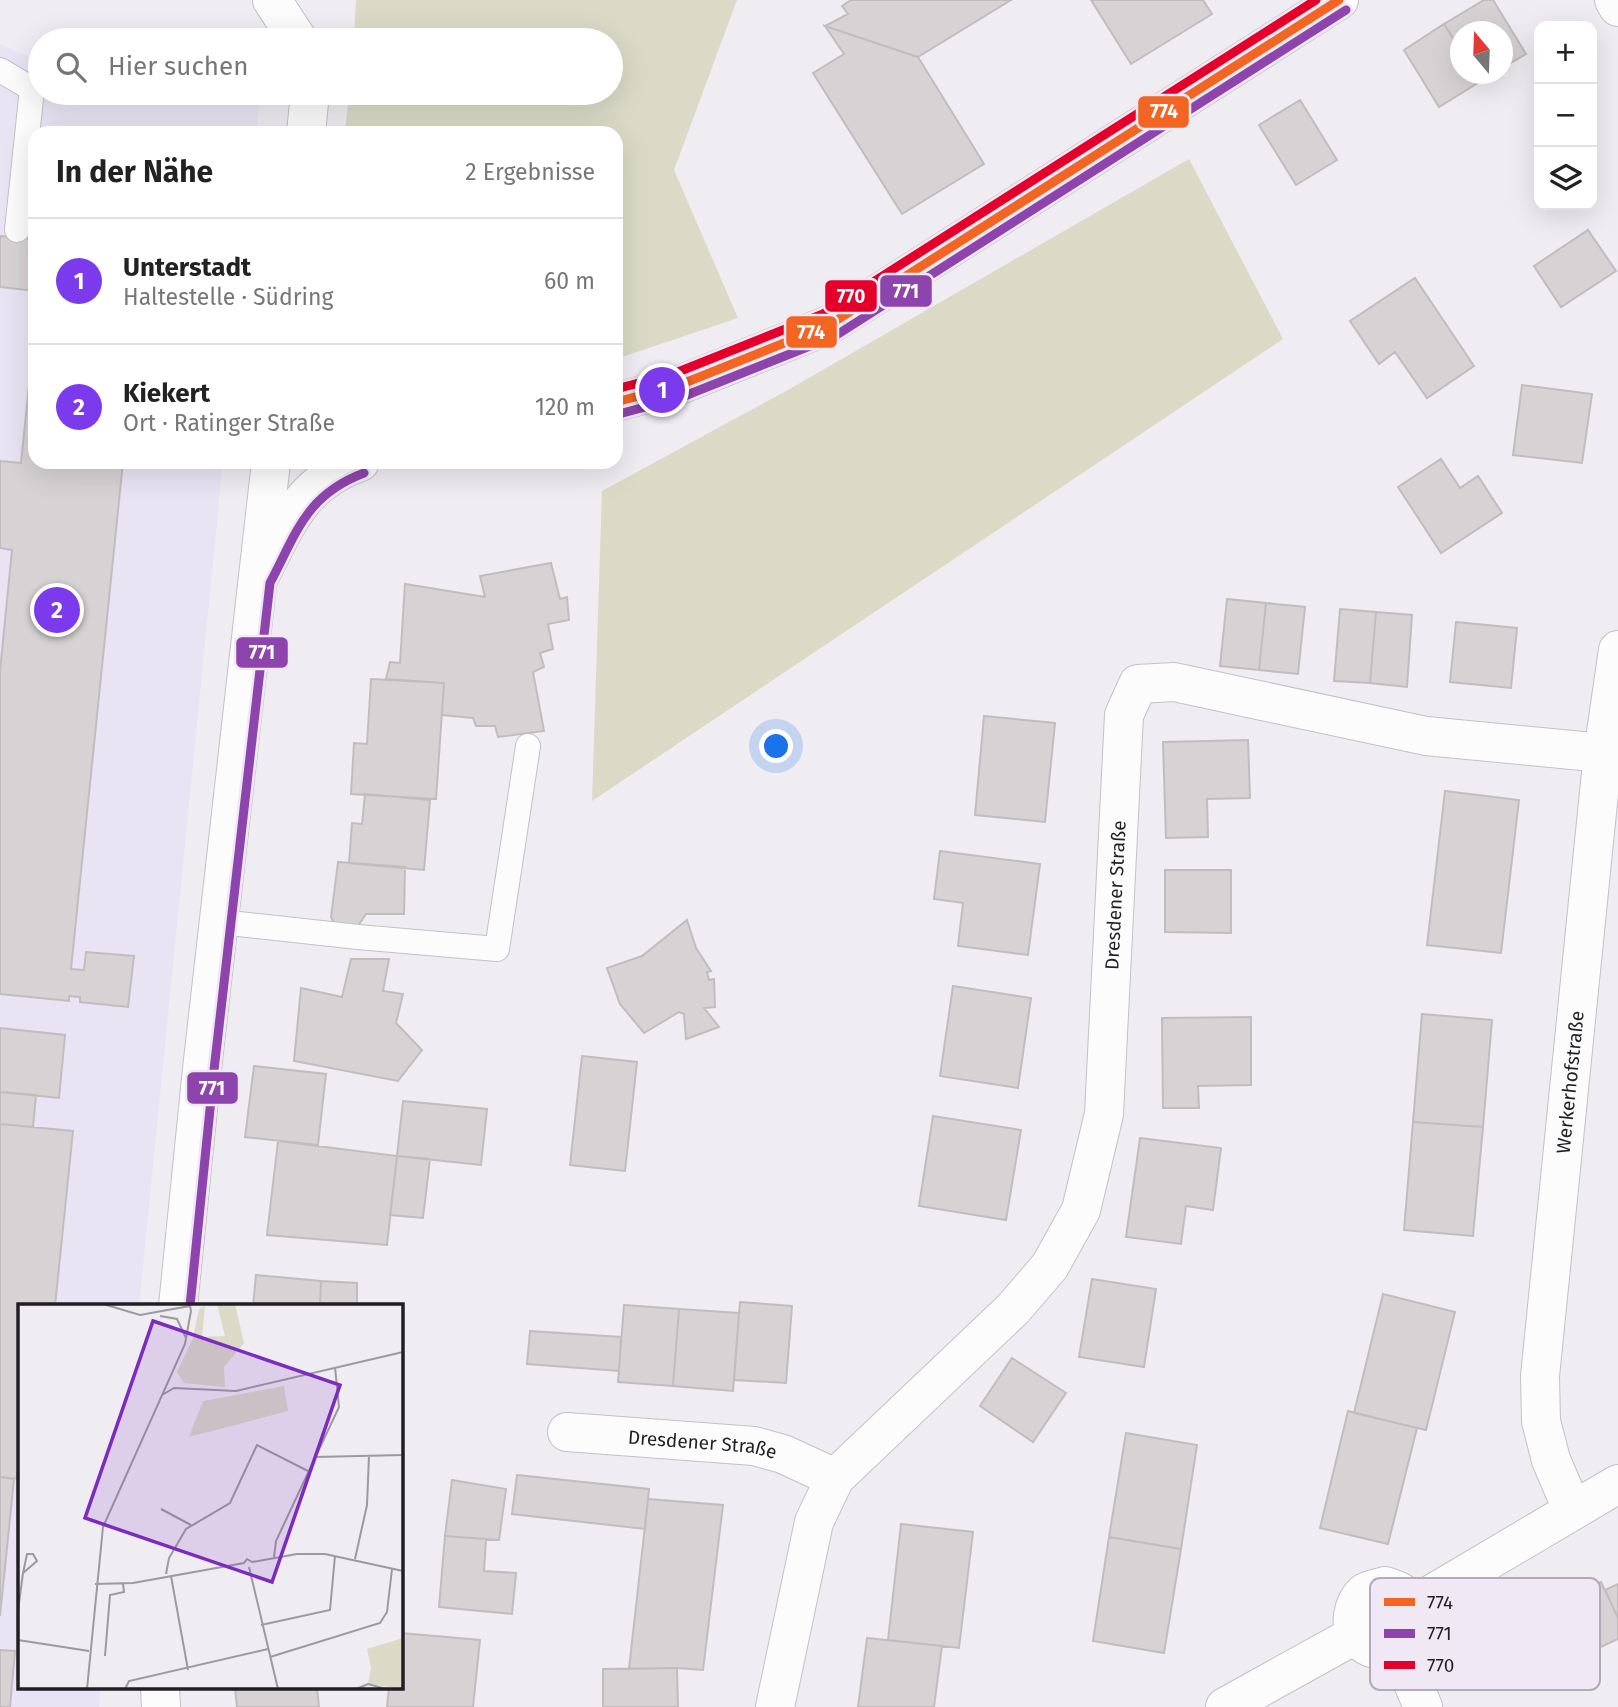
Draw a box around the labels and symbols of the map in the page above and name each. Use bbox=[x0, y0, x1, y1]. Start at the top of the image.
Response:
north arrow bbox=[1450, 21, 1513, 84]
line badge: 774 bbox=[1137, 95, 1190, 129]
text: 774 bbox=[1150, 100, 1178, 123]
line badge: 771 bbox=[879, 274, 933, 308]
line badge: 770 bbox=[824, 279, 878, 313]
text: 771 bbox=[893, 280, 919, 303]
text: 770 bbox=[837, 285, 865, 308]
line badge: 774 bbox=[785, 315, 838, 349]
text: 774 bbox=[797, 321, 825, 344]
pin: 1 bbox=[639, 364, 685, 416]
pin: 2 bbox=[34, 584, 80, 636]
line badge: 771 bbox=[235, 636, 289, 669]
text: 771 bbox=[249, 641, 275, 664]
your location bbox=[759, 729, 793, 763]
street label: Dresdener Straße bbox=[1100, 820, 1131, 970]
street label: Werkerhofstraße bbox=[1552, 1010, 1589, 1155]
line badge: 771 bbox=[186, 1071, 239, 1105]
text: 771 bbox=[199, 1077, 225, 1100]
inset map bbox=[18, 1304, 402, 1690]
street label: Dresdener Straße bbox=[627, 1426, 779, 1464]
legend bbox=[1370, 1578, 1600, 1690]
text: 774 bbox=[1427, 1591, 1453, 1614]
text: 771 bbox=[1427, 1622, 1452, 1645]
text: 770 bbox=[1427, 1654, 1454, 1677]

